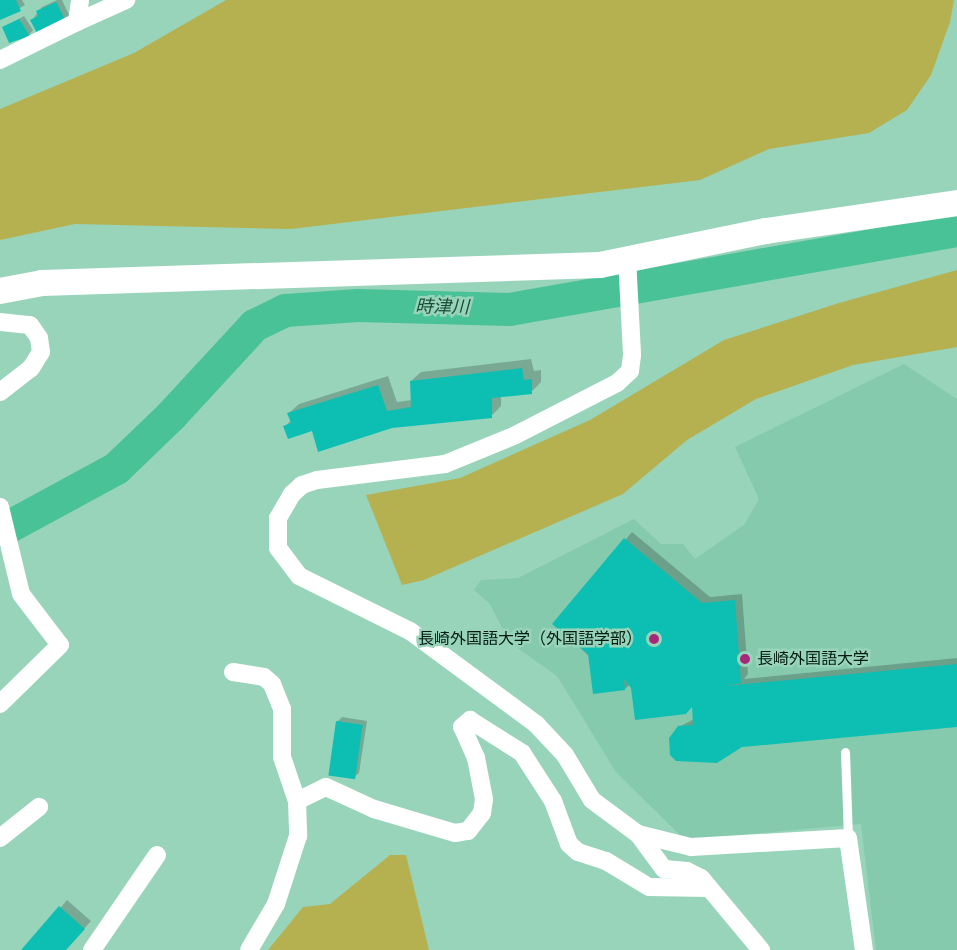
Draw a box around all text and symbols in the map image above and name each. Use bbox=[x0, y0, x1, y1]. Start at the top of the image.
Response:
water label: 時津川 bbox=[415, 296, 469, 318]
place label: 長崎外国語大学（外国語学部） bbox=[418, 629, 642, 649]
marker: 長崎外国語大学（外国語学部） bbox=[647, 632, 661, 646]
place label: 長崎外国語大学 bbox=[757, 649, 869, 669]
marker: 長崎外国語大学 bbox=[738, 652, 752, 666]

